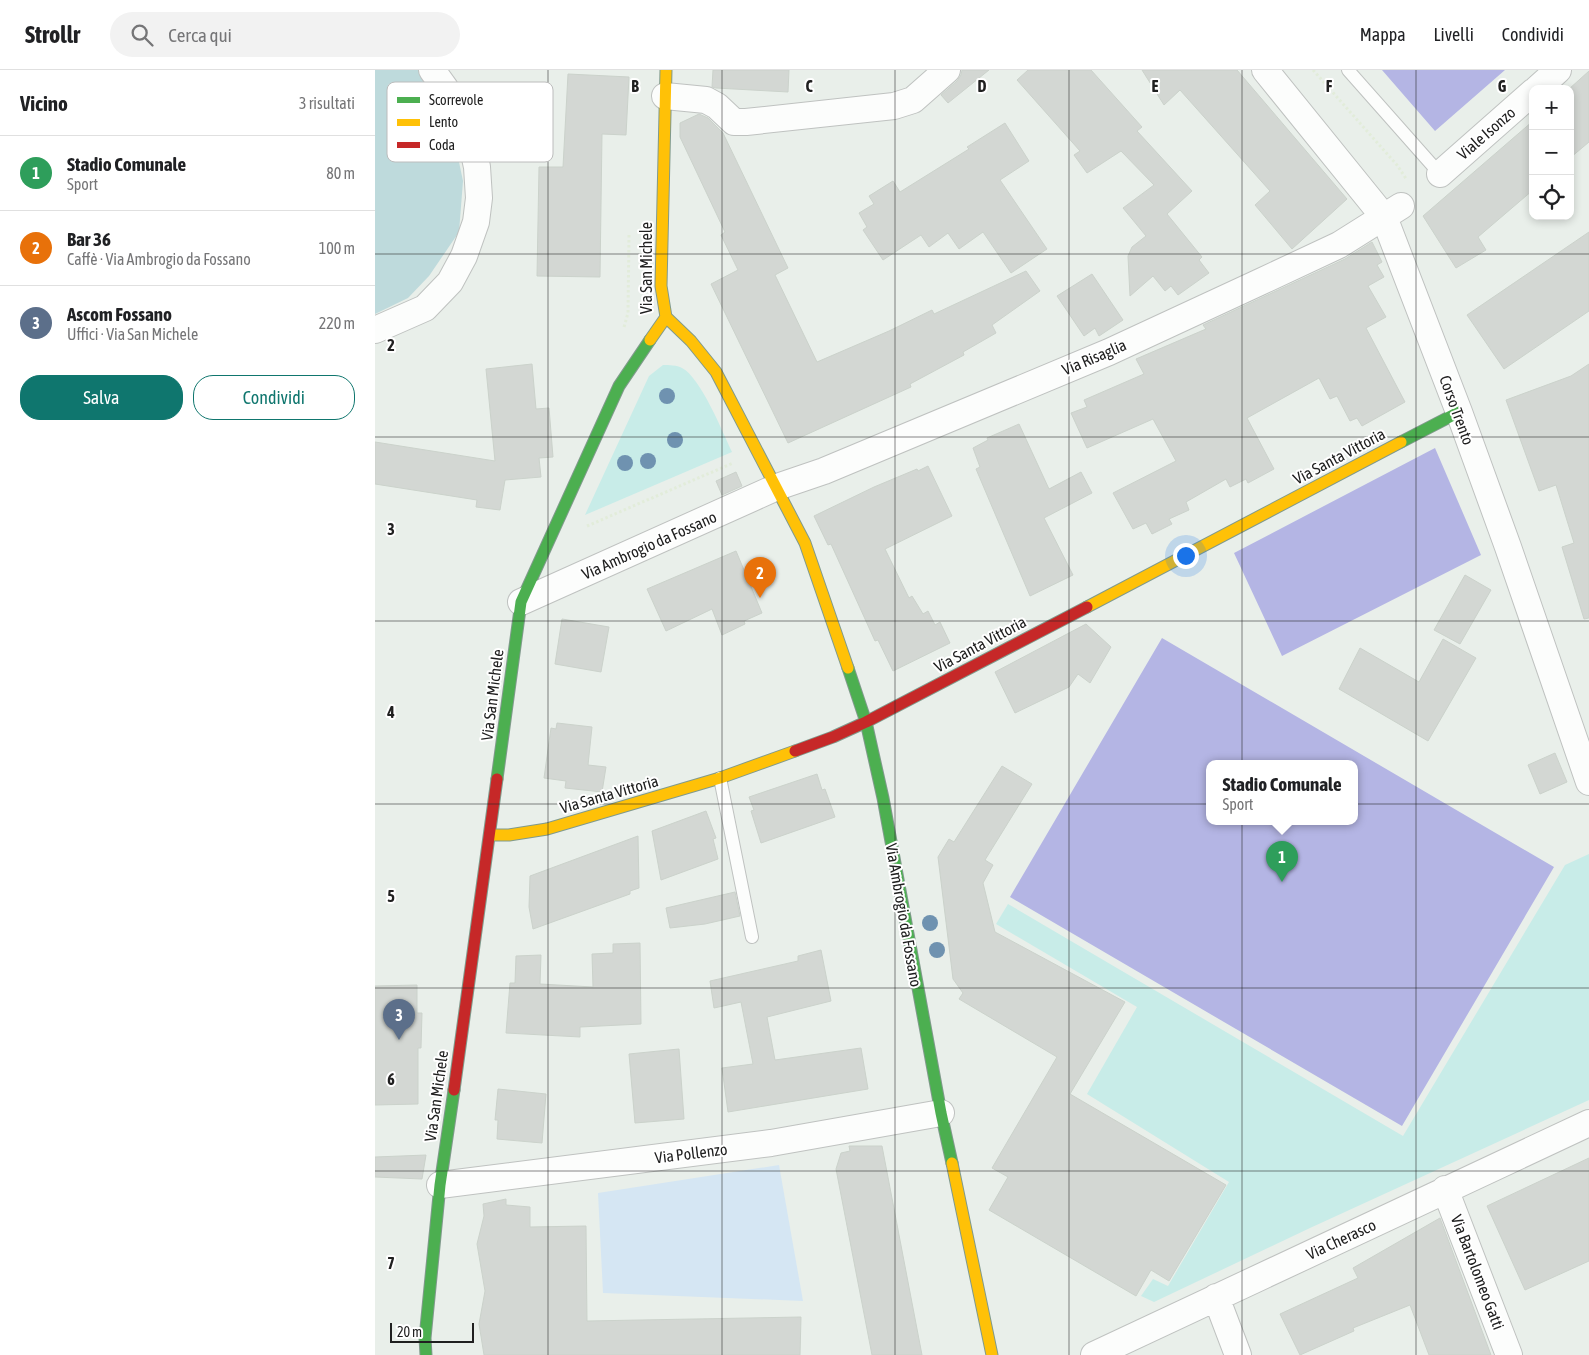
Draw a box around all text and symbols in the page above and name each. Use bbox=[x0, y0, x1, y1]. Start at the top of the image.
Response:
search box bbox=[110, 12, 460, 57]
text: Strollr bbox=[25, 21, 80, 48]
icon: search bbox=[128, 21, 156, 49]
text: Cerca qui bbox=[168, 24, 232, 46]
text: Mappa bbox=[1360, 24, 1406, 45]
text: Livelli bbox=[1434, 24, 1474, 45]
text: Condividi bbox=[1502, 24, 1564, 45]
text: B bbox=[631, 77, 639, 95]
text: C bbox=[805, 77, 813, 95]
text: D bbox=[978, 77, 987, 95]
text: E bbox=[1152, 77, 1159, 95]
text: F bbox=[1326, 77, 1333, 95]
text: G bbox=[1498, 77, 1507, 95]
legend bbox=[387, 82, 553, 162]
map controls bbox=[1529, 85, 1574, 220]
button: + bbox=[1529, 85, 1574, 130]
text: Vicino bbox=[20, 91, 68, 115]
text: Scorrevole bbox=[429, 92, 483, 108]
text: 3 risultati bbox=[299, 94, 355, 112]
street label: Viale Isonzo bbox=[1453, 103, 1519, 163]
text: Lento bbox=[429, 114, 458, 130]
button: − bbox=[1529, 130, 1574, 175]
text: Coda bbox=[429, 137, 455, 153]
text: Stadio Comunale bbox=[67, 153, 186, 175]
text: 1 bbox=[32, 164, 40, 182]
text: 80 m bbox=[326, 164, 355, 182]
text: Sport bbox=[67, 175, 98, 193]
button: locate bbox=[1529, 175, 1574, 220]
street label: Via San Michele bbox=[637, 222, 655, 314]
text: Bar 36 bbox=[67, 228, 111, 250]
text: 2 bbox=[32, 239, 40, 257]
text: 100 m bbox=[319, 239, 355, 257]
text: Caffè · Via Ambrogio da Fossano bbox=[67, 250, 251, 268]
text: Ascom Fossano bbox=[67, 303, 172, 325]
text: 3 bbox=[32, 314, 40, 332]
text: 220 m bbox=[319, 314, 355, 332]
text: Uffici · Via San Michele bbox=[67, 325, 198, 343]
street label: Via Risaglia bbox=[1059, 335, 1129, 380]
text: 2 bbox=[387, 336, 395, 354]
street label: Corso Trento bbox=[1436, 373, 1478, 447]
button: Salva bbox=[20, 375, 183, 420]
button: Condividi bbox=[193, 375, 355, 420]
street label: Via Santa Vittoria bbox=[1290, 424, 1388, 488]
street label: Via Ambrogio da Fossano bbox=[579, 507, 720, 584]
text: 3 bbox=[387, 520, 395, 538]
your location bbox=[1173, 543, 1199, 569]
pin: 2 bbox=[744, 557, 776, 598]
street label: Via Santa Vittoria bbox=[931, 612, 1029, 676]
street label: Via San Michele bbox=[477, 648, 507, 742]
text: 4 bbox=[386, 703, 395, 721]
popup bbox=[1206, 760, 1358, 825]
street label: Via Santa Vittoria bbox=[558, 771, 660, 817]
text: Stadio Comunale bbox=[1222, 773, 1342, 795]
text: Sport bbox=[1222, 795, 1253, 813]
pin: 1 bbox=[1266, 841, 1298, 882]
street label: Via Ambrogio da Fossano bbox=[882, 842, 925, 988]
text: 5 bbox=[387, 887, 395, 905]
pin: 3 bbox=[383, 999, 415, 1040]
street label: Via San Michele bbox=[421, 1049, 451, 1143]
text: 6 bbox=[387, 1070, 395, 1088]
street label: Via Pollenzo bbox=[654, 1140, 728, 1166]
street label: Via Bartolomeo Gatti bbox=[1448, 1212, 1508, 1332]
street label: Via Cherasco bbox=[1304, 1215, 1378, 1263]
text: 7 bbox=[387, 1254, 395, 1272]
scale bar bbox=[390, 1320, 474, 1343]
text: 20 m bbox=[397, 1324, 422, 1340]

